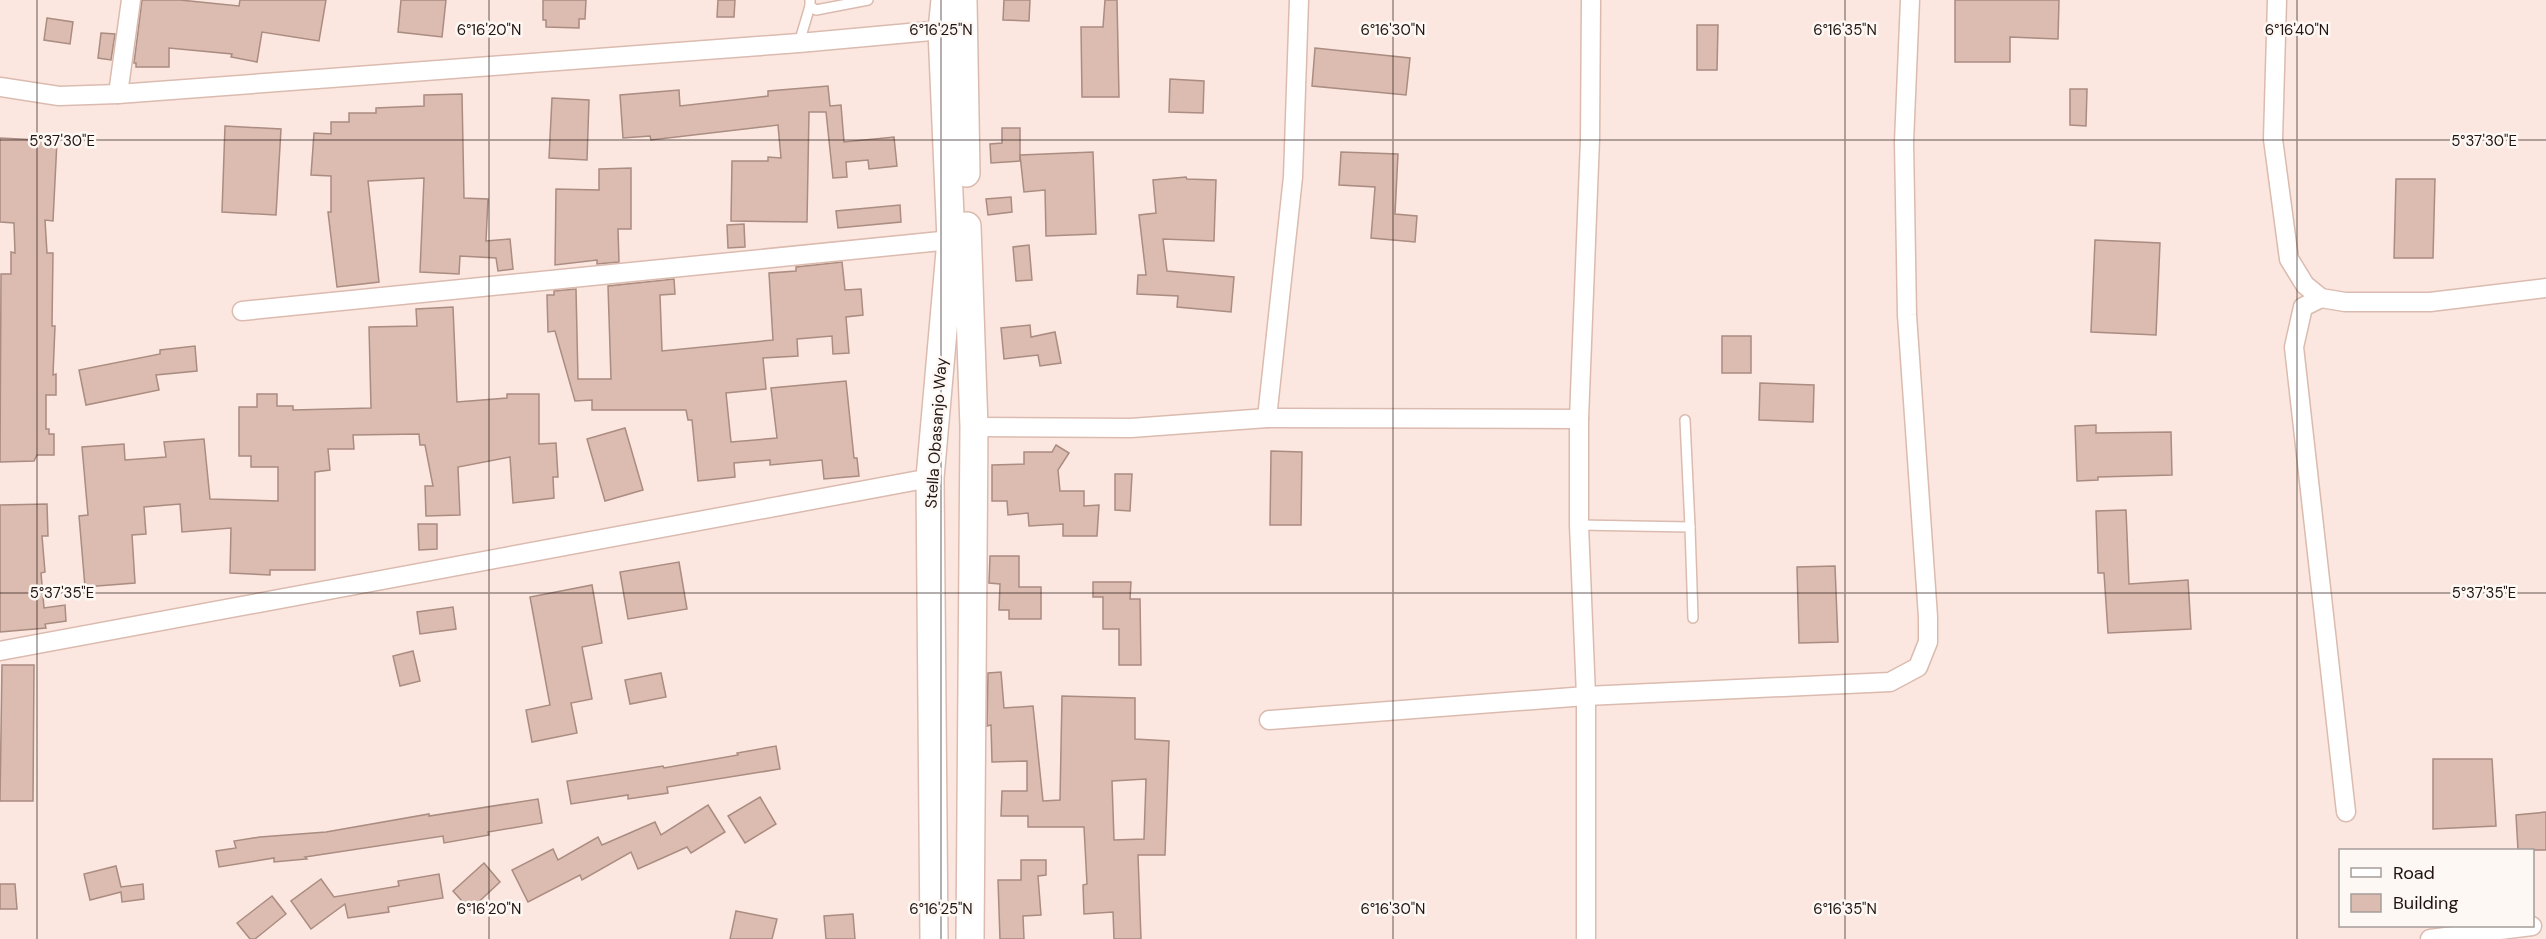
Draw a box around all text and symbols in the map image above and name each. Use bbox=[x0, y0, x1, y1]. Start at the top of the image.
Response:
text: 6°16'20"N bbox=[457, 20, 521, 40]
text: 6°16'25"N bbox=[909, 20, 973, 40]
text: 6°16'30"N bbox=[1361, 20, 1425, 40]
text: 6°16'35"N bbox=[1813, 20, 1877, 40]
text: 6°16'40"N bbox=[2265, 20, 2329, 40]
text: 5°37'30"E bbox=[29, 131, 95, 151]
text: 5°37'30"E bbox=[2451, 131, 2517, 151]
street label: Stella Obasanjo Way bbox=[920, 357, 952, 509]
text: 5°37'35"E bbox=[30, 583, 94, 603]
text: 5°37'35"E bbox=[2452, 583, 2516, 603]
legend bbox=[2339, 849, 2534, 927]
text: Road bbox=[2393, 861, 2435, 885]
text: Building bbox=[2393, 891, 2458, 915]
text: 6°16'20"N bbox=[457, 899, 521, 919]
text: 6°16'25"N bbox=[909, 899, 973, 919]
text: 6°16'30"N bbox=[1361, 899, 1425, 919]
text: 6°16'35"N bbox=[1813, 899, 1877, 919]

